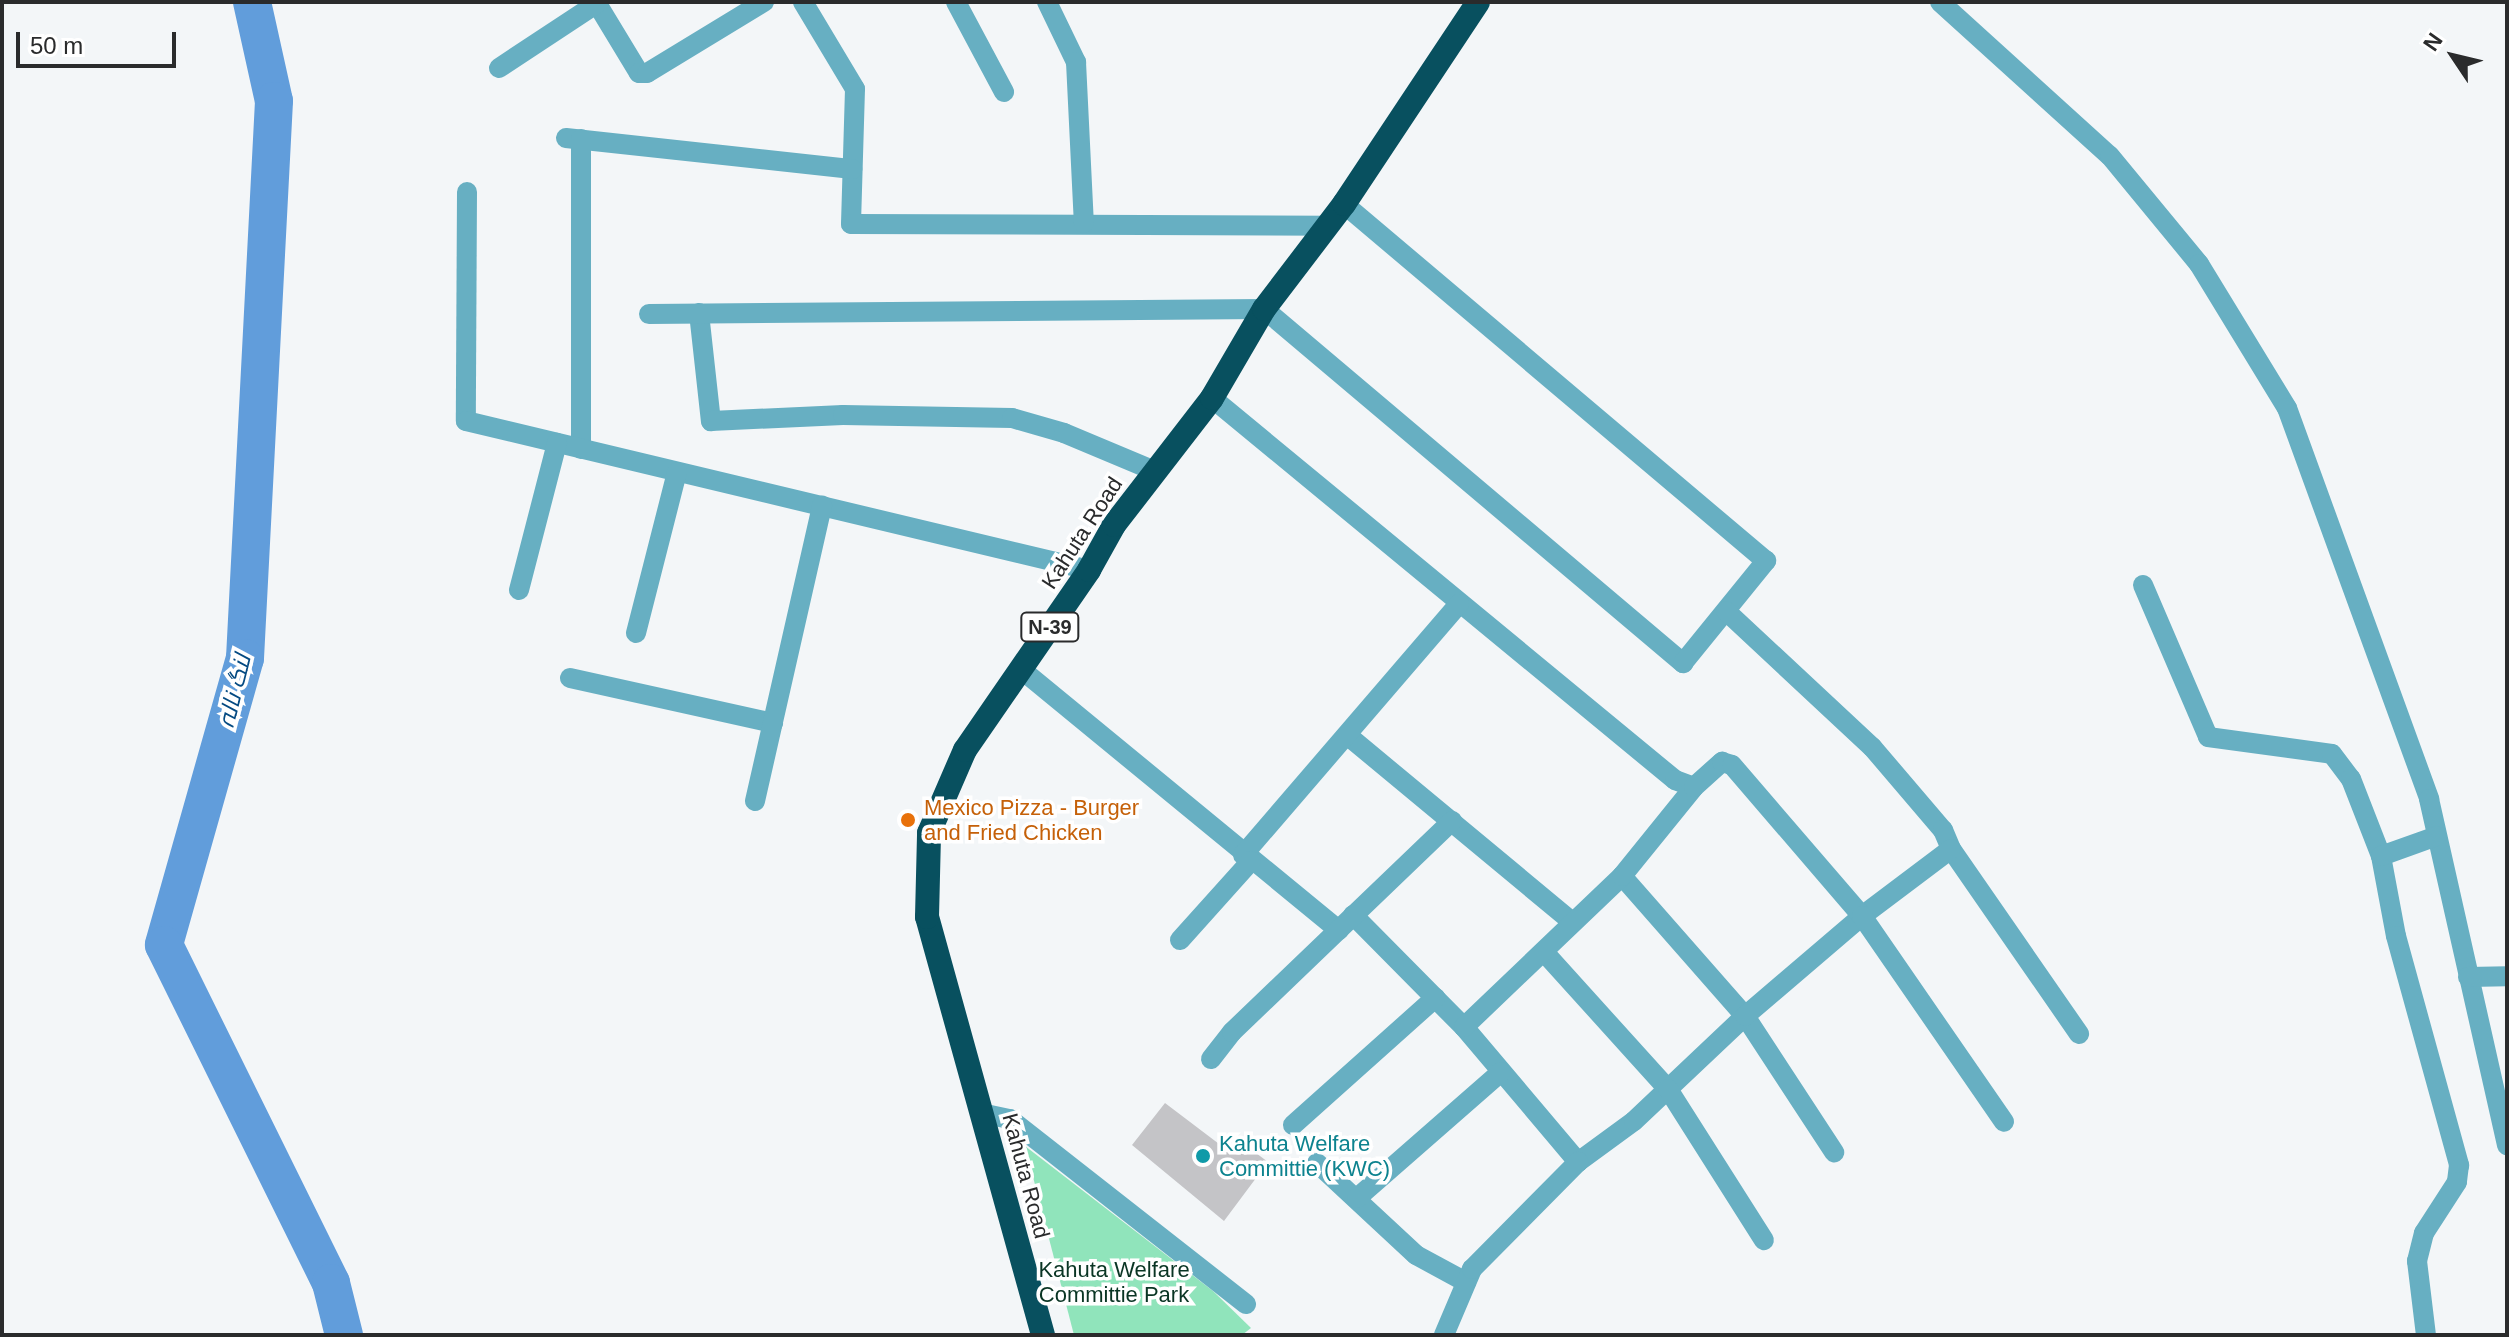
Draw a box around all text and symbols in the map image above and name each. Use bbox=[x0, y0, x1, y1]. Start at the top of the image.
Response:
scale bar bbox=[20, 16, 180, 66]
north arrow bbox=[2413, 16, 2493, 96]
text: N bbox=[2418, 28, 2448, 56]
text: 50 m bbox=[30, 32, 83, 59]
street label: Kahuta Road bbox=[1036, 472, 1128, 594]
road number: N-39 bbox=[1020, 611, 1080, 643]
water label: لنگ نالہ bbox=[211, 652, 257, 730]
place label: Mexico Pizza - Burger and Fried Chicken bbox=[924, 794, 1139, 846]
marker: Mexico Pizza - Burger and Fried Chicken bbox=[899, 811, 917, 829]
street label: Kahuta Road bbox=[997, 1111, 1055, 1241]
place label: Kahuta Welfare Committie (KWC) bbox=[1219, 1130, 1390, 1182]
marker: Kahuta Welfare Committie (KWC) bbox=[1194, 1147, 1212, 1165]
park label: Kahuta Welfare Committie Park bbox=[1038, 1256, 1190, 1308]

